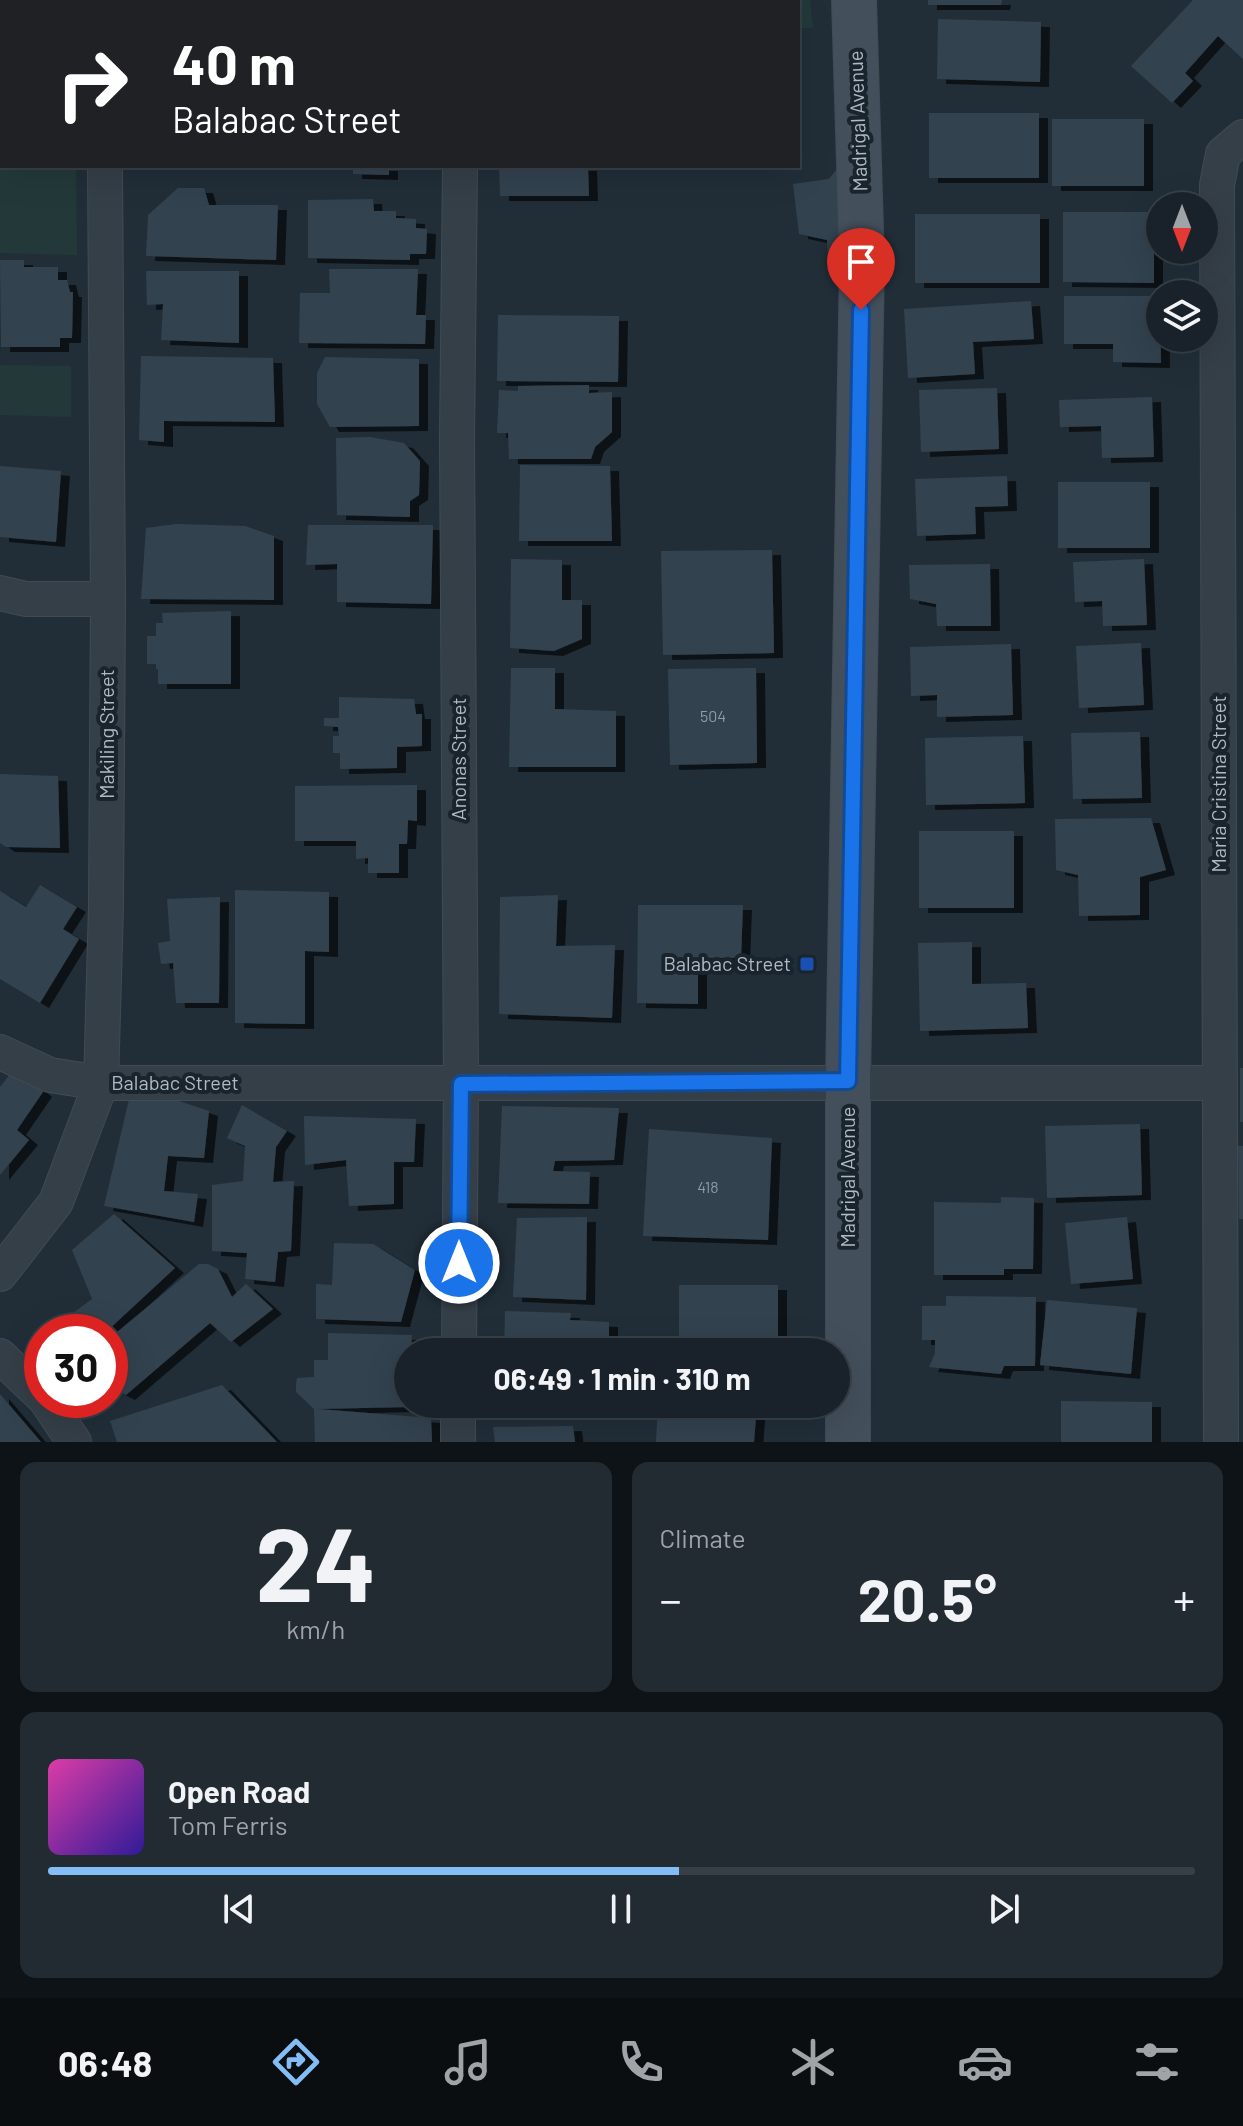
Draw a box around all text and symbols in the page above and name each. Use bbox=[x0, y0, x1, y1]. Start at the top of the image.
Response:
text: 40 m bbox=[172, 29, 296, 96]
icon: right bbox=[40, 32, 144, 136]
street label: Madrigal Avenue bbox=[843, 50, 871, 192]
text: Balabac Street bbox=[172, 97, 402, 140]
north arrow bbox=[1146, 192, 1218, 264]
map controls bbox=[1146, 192, 1218, 352]
pin bbox=[827, 228, 895, 310]
icon: arrive bbox=[839, 240, 883, 284]
button: layers bbox=[1146, 280, 1218, 352]
street label: Makiling Street bbox=[94, 669, 118, 799]
street label: Maria Cristina Street bbox=[1206, 695, 1230, 873]
street label: Anonas Street bbox=[446, 698, 470, 820]
house number: 504 bbox=[700, 706, 726, 725]
place label: Balabac Street bbox=[663, 951, 791, 975]
marker: Balabac Street bbox=[798, 955, 816, 973]
street label: Balabac Street bbox=[111, 1070, 239, 1094]
street label: Madrigal Avenue bbox=[835, 1107, 859, 1247]
house number: 418 bbox=[697, 1177, 719, 1196]
position arrow bbox=[417, 1221, 501, 1305]
speed limit sign: 30 bbox=[24, 1314, 128, 1418]
text: 06:49 · 1 min · 310 m bbox=[494, 1360, 750, 1396]
text: 24 bbox=[255, 1498, 376, 1623]
text: Climate bbox=[660, 1522, 746, 1553]
text: 20.5° bbox=[858, 1562, 997, 1634]
text: − bbox=[660, 1572, 682, 1625]
text: + bbox=[1173, 1572, 1195, 1625]
text: km/h bbox=[286, 1613, 345, 1644]
text: Open Road bbox=[168, 1773, 310, 1809]
text: Tom Ferris bbox=[168, 1809, 288, 1840]
icon: previous bbox=[217, 1887, 261, 1931]
icon: pause bbox=[599, 1887, 643, 1931]
icon: next bbox=[982, 1887, 1026, 1931]
icon: directions bbox=[268, 2034, 324, 2090]
icon: music bbox=[440, 2034, 496, 2090]
icon: phone bbox=[613, 2034, 669, 2090]
icon: climate bbox=[785, 2034, 841, 2090]
icon: car bbox=[957, 2034, 1013, 2090]
icon: filters bbox=[1129, 2034, 1185, 2090]
text: 06:48 bbox=[58, 2041, 152, 2084]

